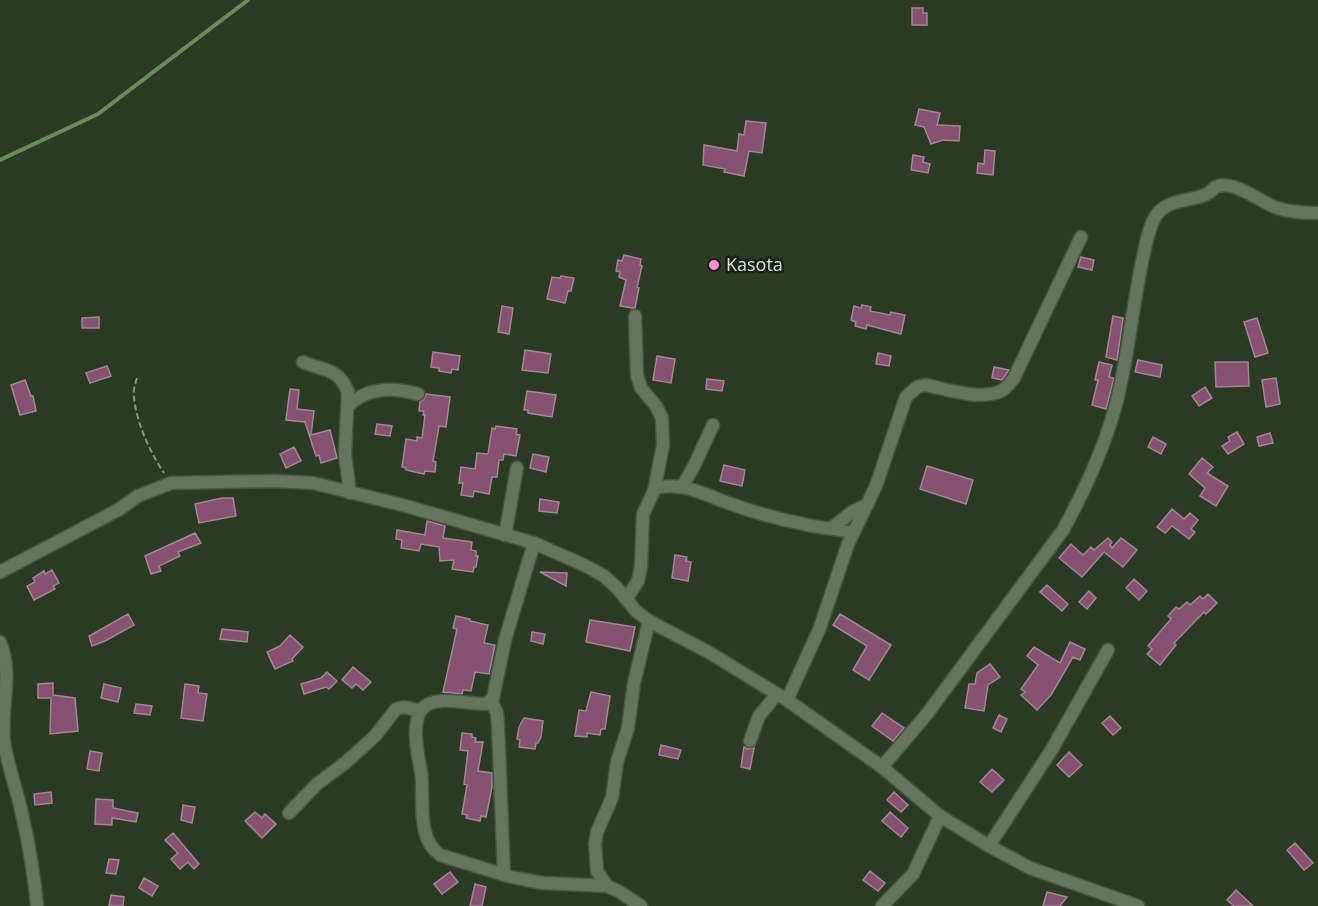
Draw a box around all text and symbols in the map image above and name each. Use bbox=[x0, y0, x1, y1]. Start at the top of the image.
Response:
place label: Kasota bbox=[726, 252, 783, 276]
marker: Kasota bbox=[707, 258, 721, 272]

